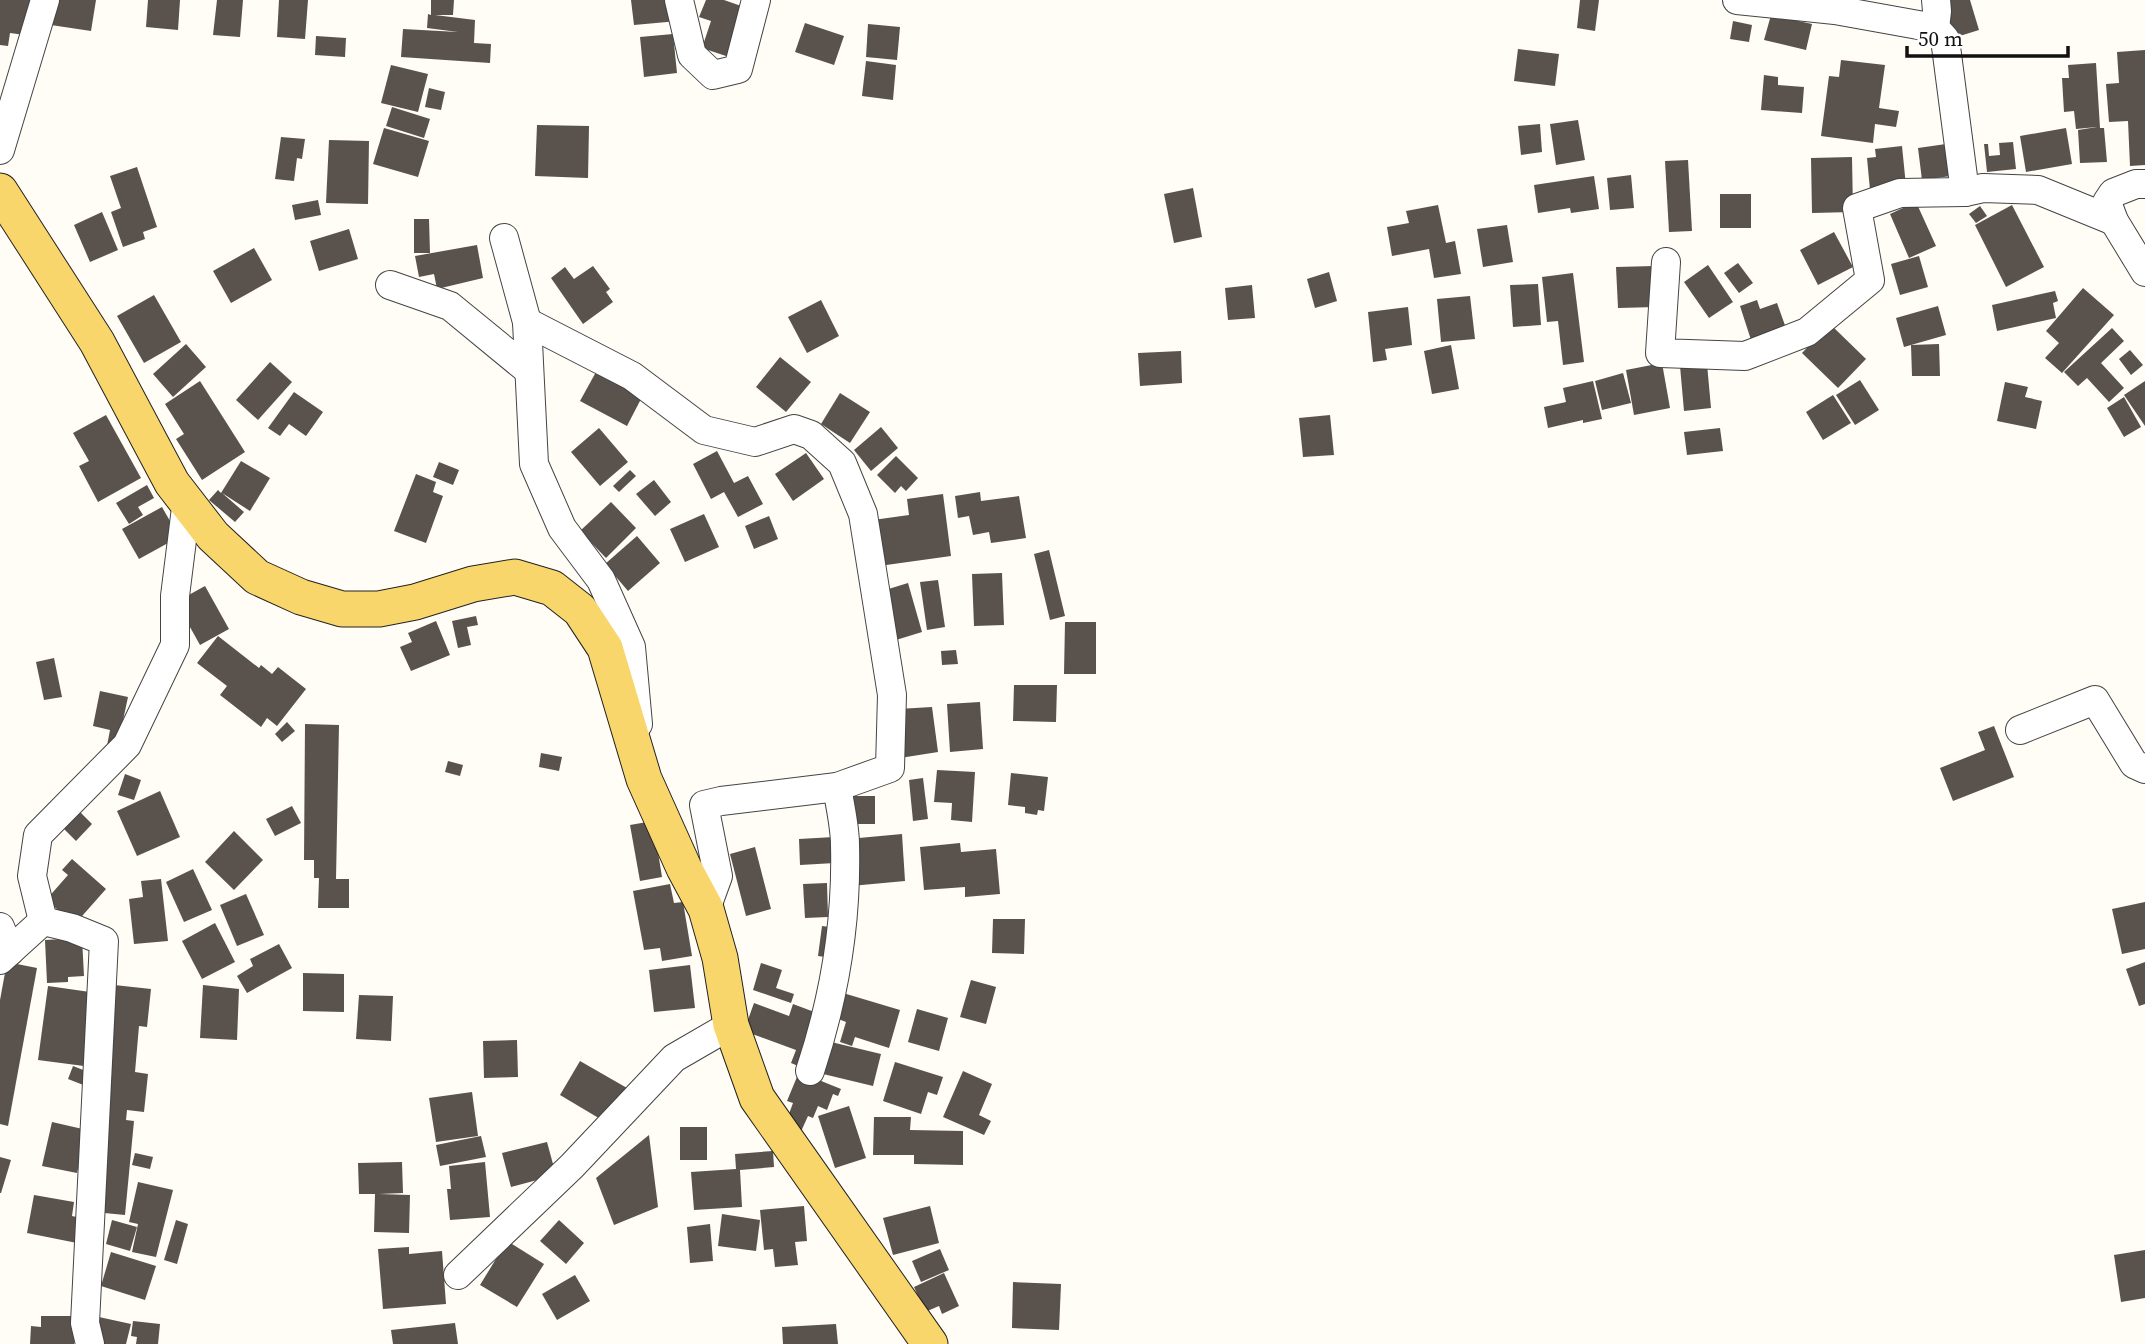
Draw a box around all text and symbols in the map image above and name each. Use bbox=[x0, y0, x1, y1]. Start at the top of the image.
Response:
scale bar bbox=[1907, 14, 2068, 58]
text: 50 m bbox=[1918, 24, 1963, 53]

